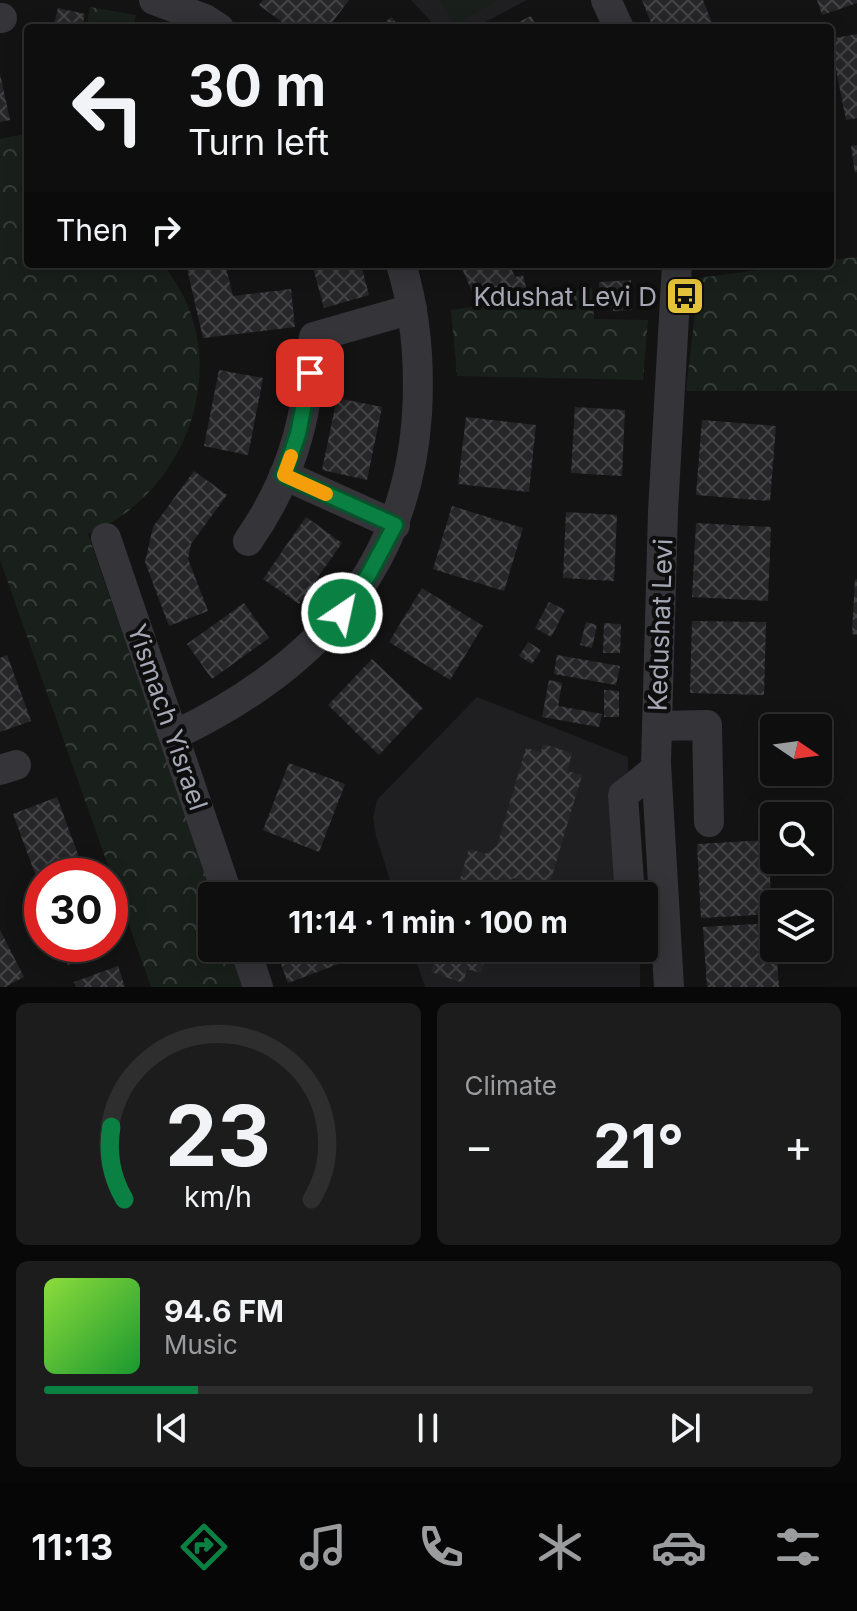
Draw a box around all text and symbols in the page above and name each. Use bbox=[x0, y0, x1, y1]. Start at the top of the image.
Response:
text: 30 m bbox=[188, 52, 326, 120]
icon: left bbox=[56, 56, 160, 160]
text: Turn left bbox=[188, 120, 329, 164]
icon: right bbox=[144, 208, 188, 252]
text: Then bbox=[56, 212, 128, 248]
bus stop icon: Kdushat Levi D bbox=[664, 275, 706, 317]
place label: Kdushat Levi D bbox=[473, 281, 657, 312]
pin bbox=[276, 339, 344, 407]
icon: arrive bbox=[288, 351, 332, 395]
street label: Kedushat Levi bbox=[641, 538, 679, 712]
position arrow bbox=[300, 571, 384, 655]
street label: Yismach Yisrael bbox=[122, 620, 214, 814]
north arrow bbox=[760, 714, 832, 786]
map controls bbox=[760, 714, 832, 962]
button: search bbox=[760, 802, 832, 874]
speed limit sign: 30 bbox=[24, 858, 128, 962]
button: layers bbox=[760, 890, 832, 962]
text: 11:14 · 1 min · 100 m bbox=[288, 904, 568, 940]
text: Climate bbox=[465, 1070, 557, 1101]
text: 23 bbox=[165, 1085, 271, 1186]
text: 21° bbox=[593, 1110, 684, 1182]
text: − bbox=[465, 1119, 494, 1173]
text: + bbox=[784, 1119, 813, 1173]
text: km/h bbox=[184, 1179, 252, 1214]
text: 94.6 FM bbox=[164, 1293, 284, 1329]
text: Music bbox=[164, 1329, 238, 1360]
icon: previous bbox=[150, 1406, 194, 1450]
icon: pause bbox=[406, 1406, 450, 1450]
icon: next bbox=[663, 1406, 707, 1450]
icon: directions bbox=[176, 1519, 232, 1575]
icon: music bbox=[295, 1519, 351, 1575]
icon: phone bbox=[413, 1519, 469, 1575]
icon: climate bbox=[532, 1519, 588, 1575]
icon: car bbox=[651, 1519, 707, 1575]
icon: filters bbox=[770, 1519, 826, 1575]
text: 11:13 bbox=[31, 1525, 113, 1569]

